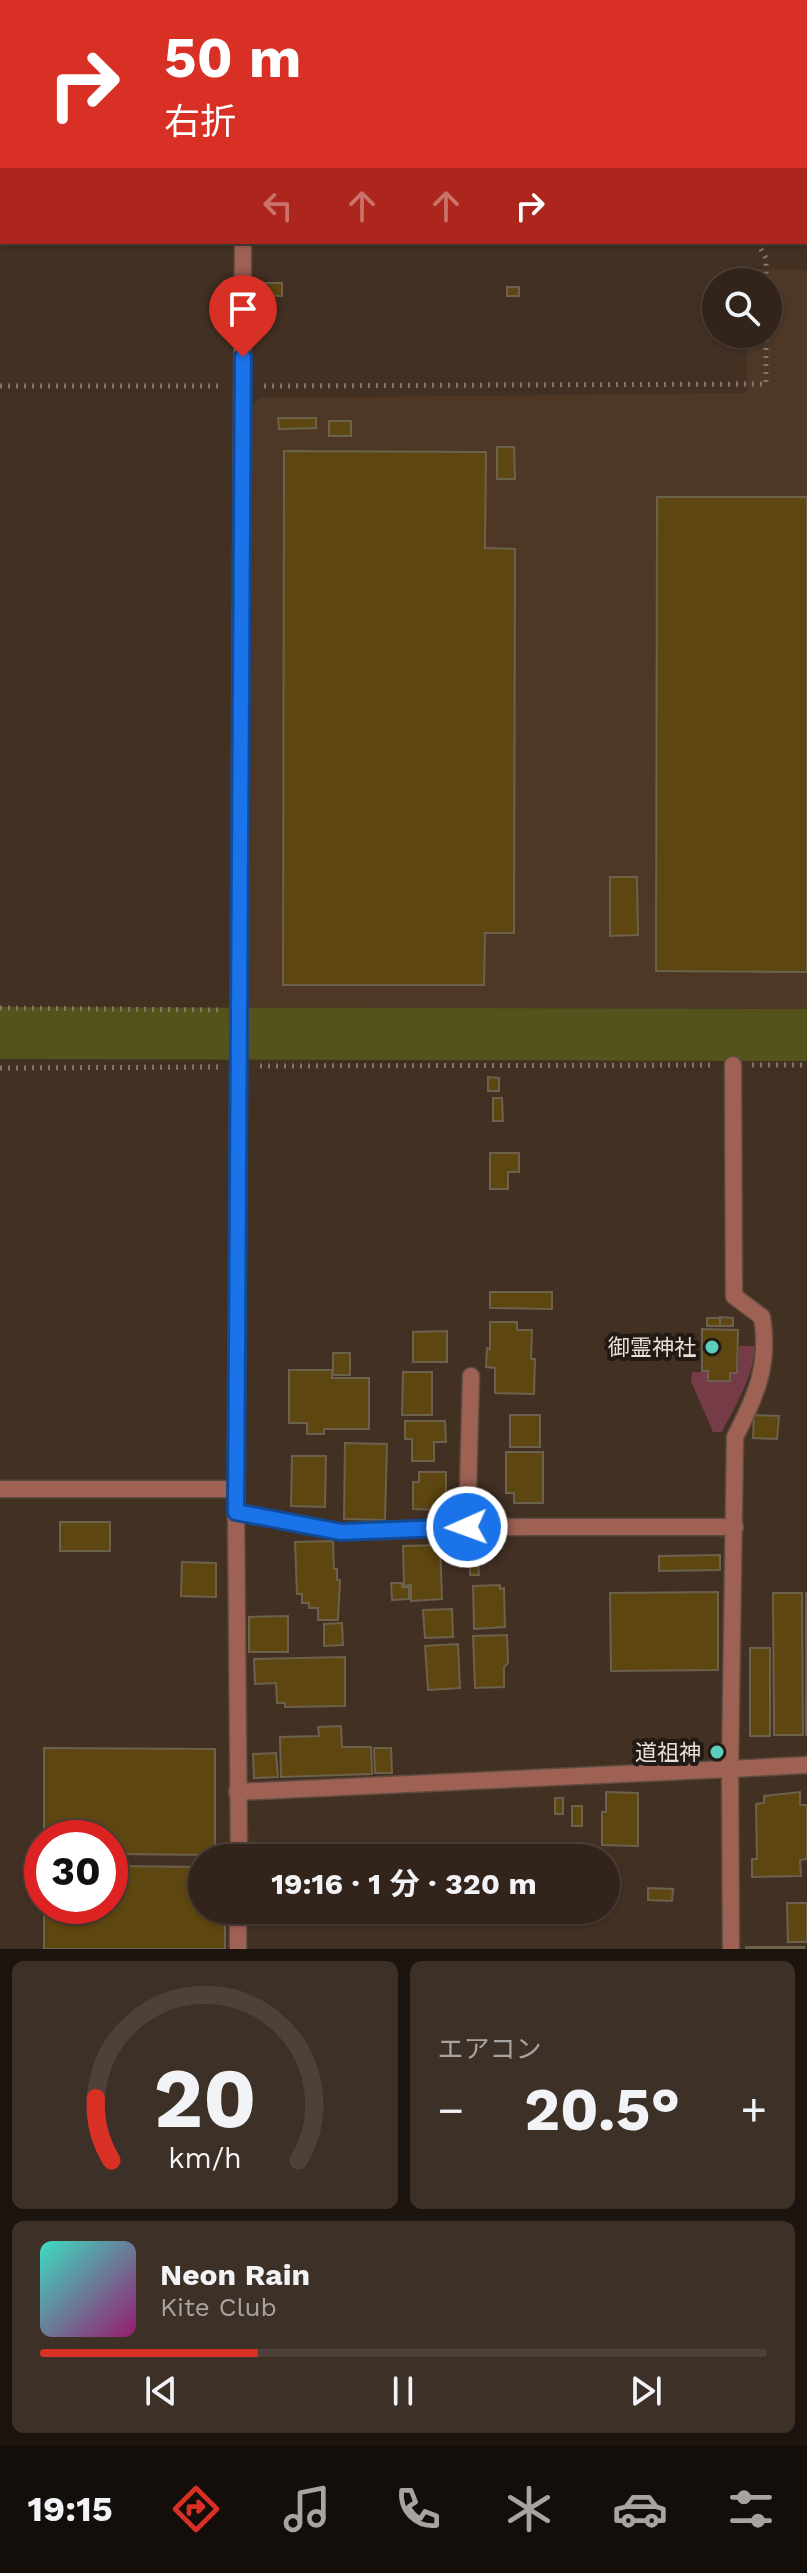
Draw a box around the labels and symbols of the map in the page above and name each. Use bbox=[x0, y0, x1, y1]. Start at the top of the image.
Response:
pin bbox=[209, 275, 277, 357]
place label: 御霊神社 bbox=[608, 1335, 696, 1360]
marker: 御霊神社 bbox=[703, 1338, 721, 1356]
position arrow bbox=[425, 1485, 509, 1569]
place label: 道祖神 bbox=[635, 1740, 701, 1765]
marker: 道祖神 bbox=[708, 1743, 726, 1761]
speed limit sign: 30 bbox=[24, 1820, 128, 1924]

